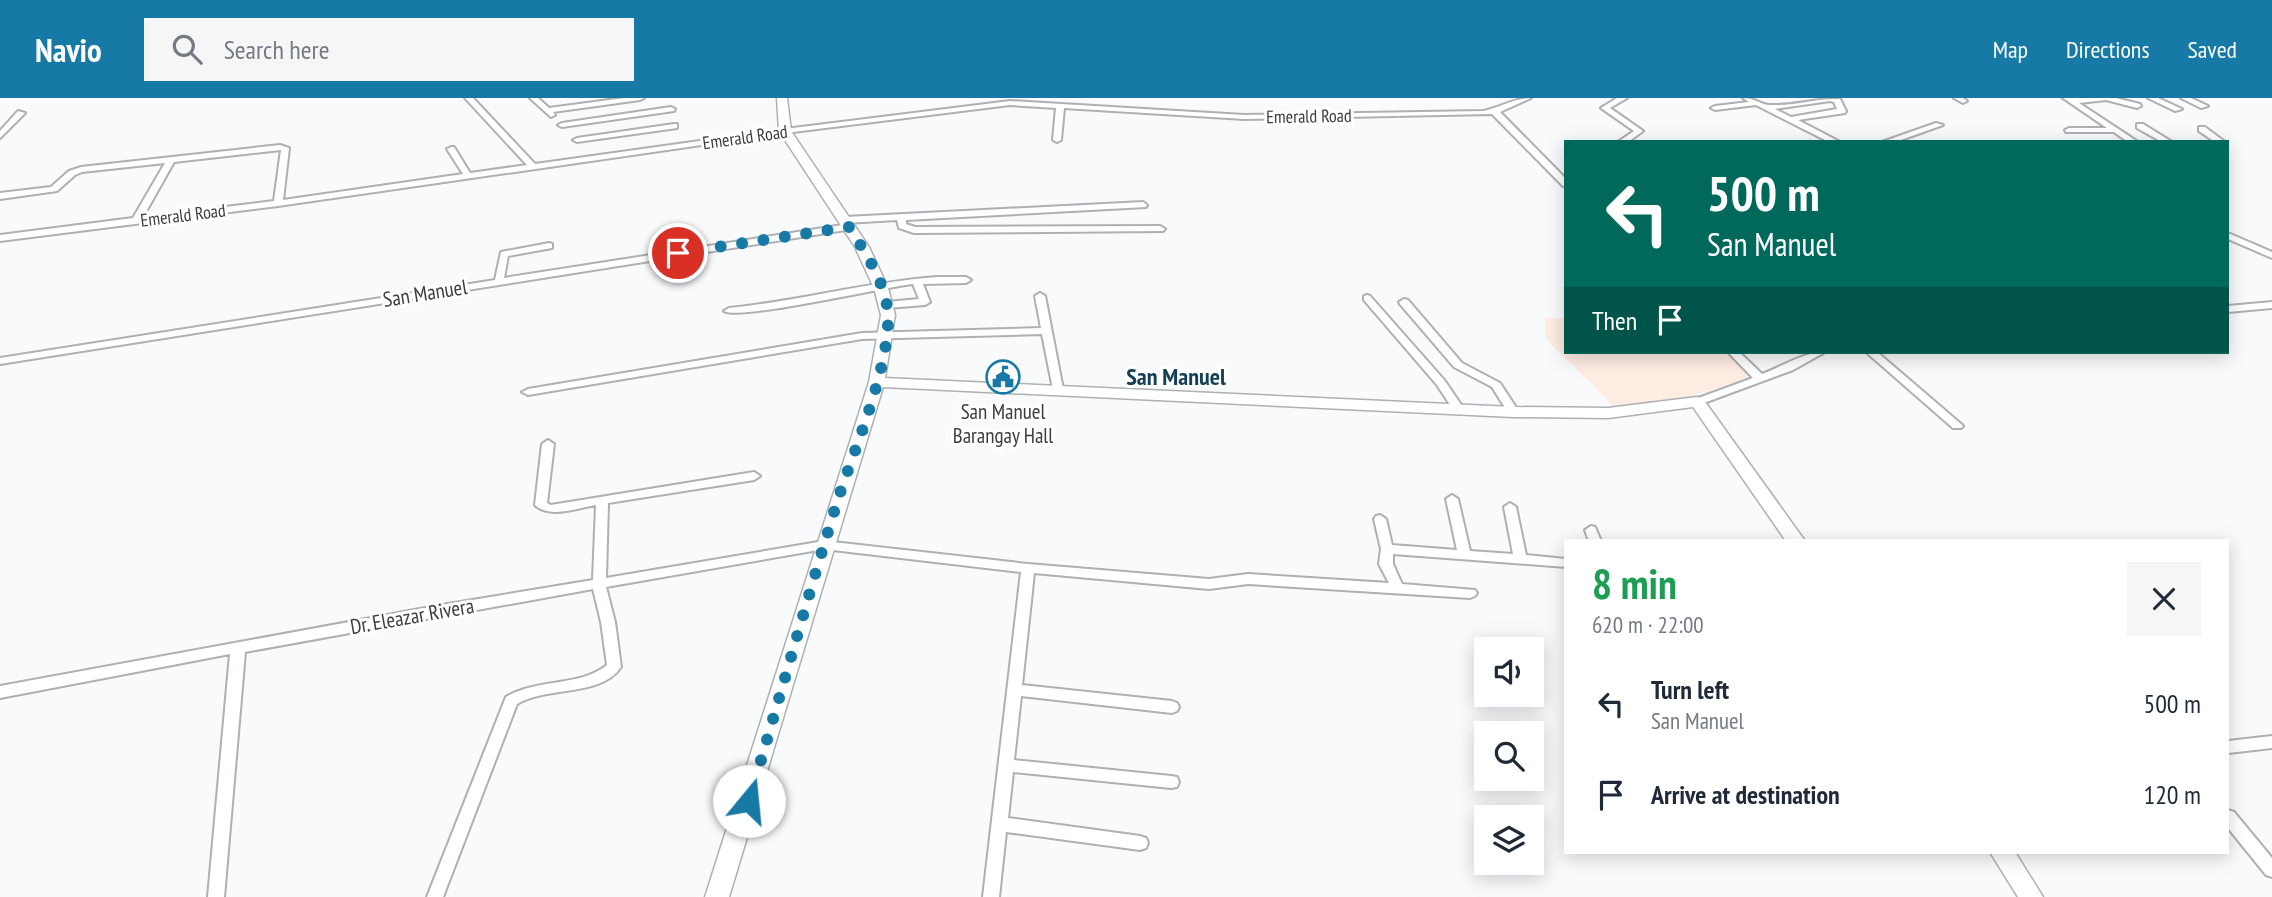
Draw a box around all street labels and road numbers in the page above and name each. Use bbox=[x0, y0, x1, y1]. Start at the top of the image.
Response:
street label: Emerald Road bbox=[1266, 104, 1352, 128]
street label: Emerald Road bbox=[701, 120, 789, 154]
street label: Emerald Road bbox=[139, 198, 227, 232]
street label: San Manuel bbox=[381, 273, 469, 313]
street label: Dr. Eleazar Rivera bbox=[348, 592, 476, 640]

